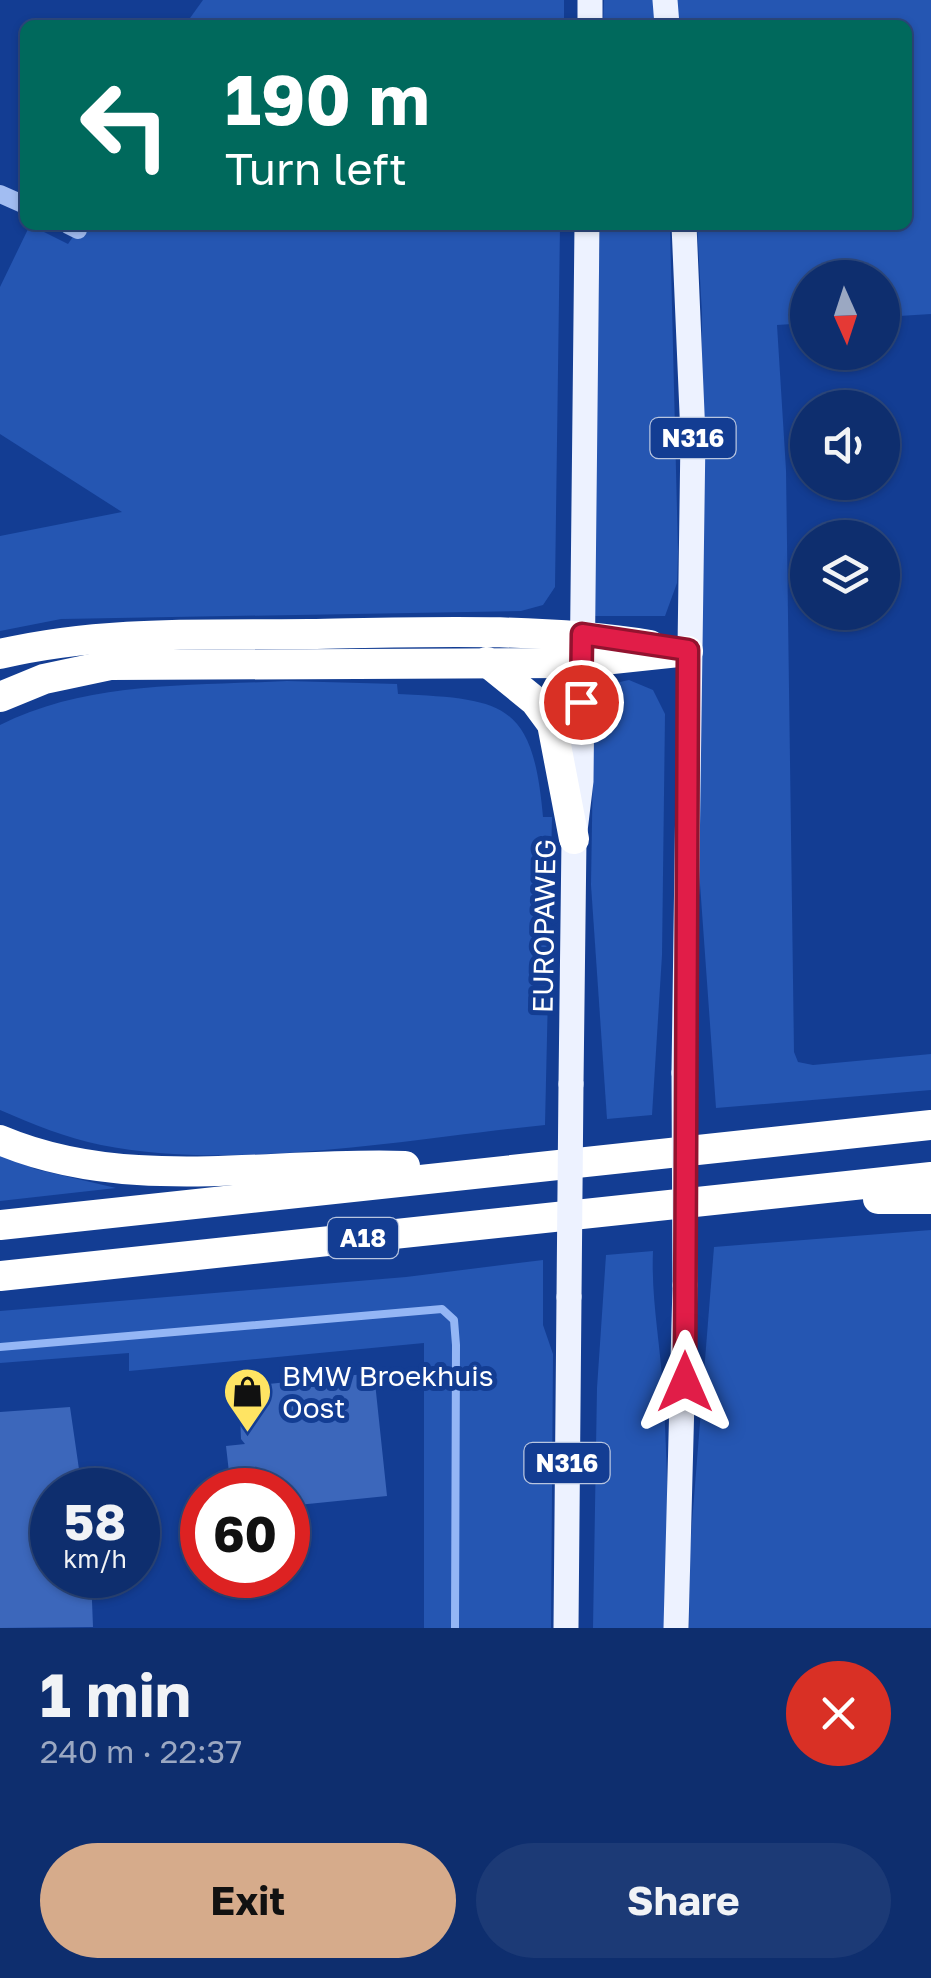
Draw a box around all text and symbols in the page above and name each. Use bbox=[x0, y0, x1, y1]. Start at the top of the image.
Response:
text: 190 m bbox=[225, 56, 430, 140]
icon: left bbox=[60, 60, 190, 190]
text: Turn left bbox=[225, 141, 407, 195]
north arrow bbox=[790, 260, 900, 370]
map controls bbox=[790, 260, 900, 630]
button: sound bbox=[790, 390, 900, 500]
road number: N316 bbox=[650, 418, 736, 458]
button: layers bbox=[790, 520, 900, 630]
pin bbox=[539, 660, 624, 745]
icon: arrive bbox=[554, 675, 609, 730]
street label: EUROPAWEG bbox=[525, 839, 562, 1013]
road number: A18 bbox=[328, 1218, 398, 1258]
position arrow bbox=[633, 1330, 737, 1434]
place label: BMW Broekhuis Oost bbox=[282, 1359, 494, 1424]
shop icon: BMW Broekhuis Oost bbox=[221, 1366, 273, 1434]
road number: N316 bbox=[524, 1443, 610, 1483]
speed limit sign: 60 bbox=[180, 1468, 310, 1598]
text: 58 bbox=[64, 1491, 126, 1551]
text: km/h bbox=[63, 1543, 127, 1574]
text: 1 min bbox=[40, 1658, 191, 1730]
button: close bbox=[786, 1661, 891, 1766]
text: 240 m · 22:37 bbox=[40, 1732, 242, 1770]
button: Exit bbox=[40, 1843, 456, 1958]
button: Share bbox=[476, 1843, 891, 1958]

